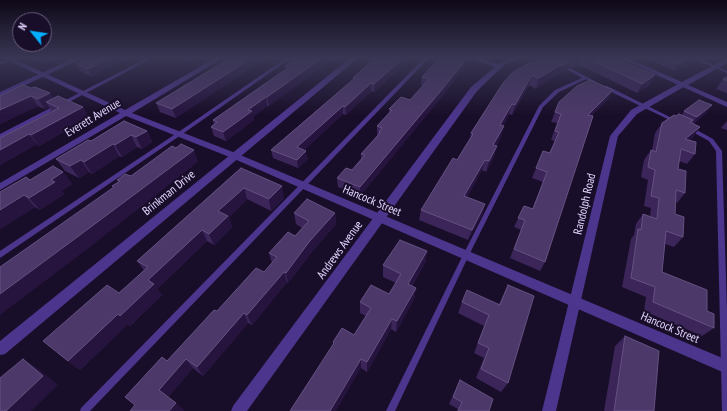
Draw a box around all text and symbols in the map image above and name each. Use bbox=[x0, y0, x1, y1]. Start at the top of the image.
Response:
north arrow bbox=[12, 12, 52, 52]
text: N bbox=[15, 20, 30, 33]
street label: Everett Avenue bbox=[63, 96, 123, 140]
street label: Brinkman Drive bbox=[140, 167, 198, 219]
street label: Randolph Road bbox=[571, 172, 599, 236]
street label: Hancock Street bbox=[341, 182, 403, 220]
street label: Andrews Avenue bbox=[314, 218, 366, 282]
street label: Hancock Street bbox=[639, 309, 701, 347]

